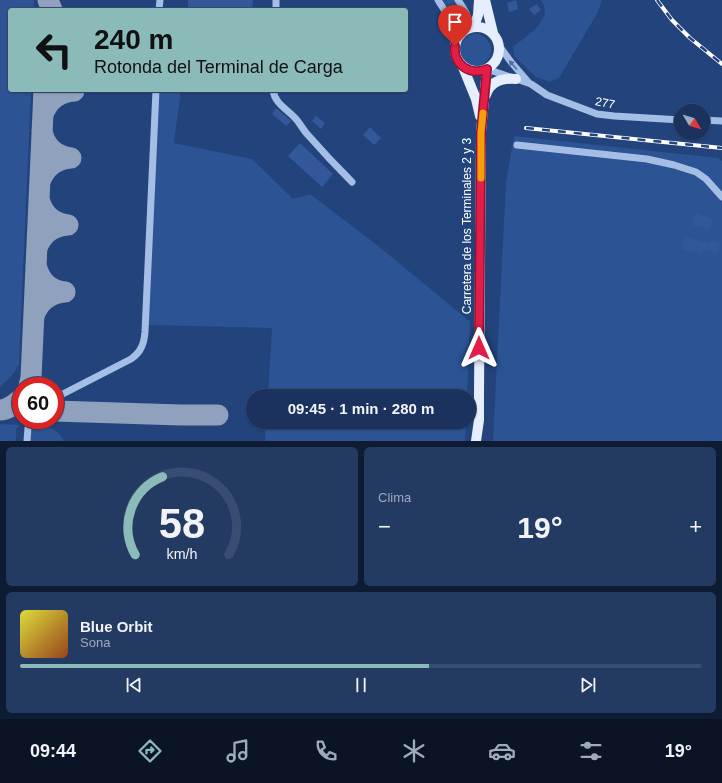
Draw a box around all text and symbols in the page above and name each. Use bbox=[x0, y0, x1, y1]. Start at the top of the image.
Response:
pin bbox=[438, 5, 472, 46]
icon: arrive bbox=[444, 11, 466, 33]
icon: left bbox=[28, 24, 80, 76]
text: 240 m bbox=[94, 24, 173, 55]
text: Rotonda del Terminal de Carga bbox=[94, 57, 343, 77]
one-way arrow bbox=[509, 60, 518, 70]
street label: 277 bbox=[594, 94, 616, 112]
north arrow bbox=[674, 104, 710, 140]
map controls bbox=[674, 104, 710, 140]
street label: Carretera de los Terminales 2 y 3 bbox=[460, 137, 474, 314]
position arrow bbox=[458, 327, 500, 369]
speed limit sign: 60 bbox=[12, 377, 64, 429]
text: 09:45 · 1 min · 280 m bbox=[288, 400, 434, 417]
text: Clima bbox=[378, 490, 411, 505]
text: 58 bbox=[159, 499, 205, 546]
text: 19° bbox=[517, 511, 563, 544]
text: − bbox=[378, 514, 391, 539]
text: + bbox=[689, 514, 702, 539]
text: km/h bbox=[167, 545, 198, 561]
text: Blue Orbit bbox=[80, 618, 153, 635]
text: Sona bbox=[80, 635, 110, 650]
icon: previous bbox=[123, 674, 145, 696]
icon: pause bbox=[350, 674, 372, 696]
icon: next bbox=[577, 674, 599, 696]
icon: directions bbox=[136, 737, 164, 765]
icon: music bbox=[224, 737, 252, 765]
icon: phone bbox=[312, 737, 340, 765]
icon: climate bbox=[400, 737, 428, 765]
icon: car bbox=[488, 737, 516, 765]
icon: filters bbox=[577, 737, 605, 765]
text: 09:44 bbox=[30, 741, 76, 761]
text: 19° bbox=[665, 741, 692, 761]

